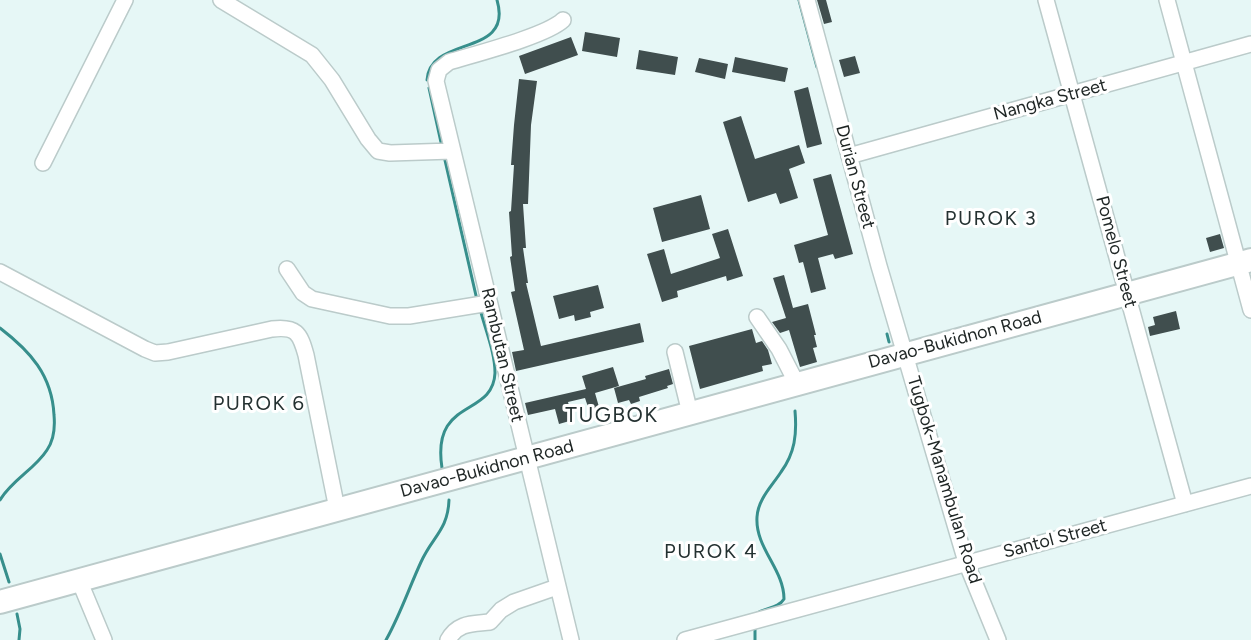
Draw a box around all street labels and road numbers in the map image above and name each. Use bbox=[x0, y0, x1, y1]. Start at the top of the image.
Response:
street label: Nangka Street bbox=[991, 75, 1109, 125]
street label: Durian Street bbox=[831, 123, 879, 231]
street label: Pomelo Street bbox=[1091, 194, 1141, 310]
street label: Rambutan Street bbox=[476, 286, 528, 424]
street label: Davao-Bukidnon Road bbox=[866, 306, 1044, 374]
street label: Tugbok-Manambulan Road bbox=[902, 374, 986, 586]
street label: Davao-Bukidnon Road bbox=[398, 435, 576, 503]
street label: Santol Street bbox=[1001, 515, 1109, 563]

